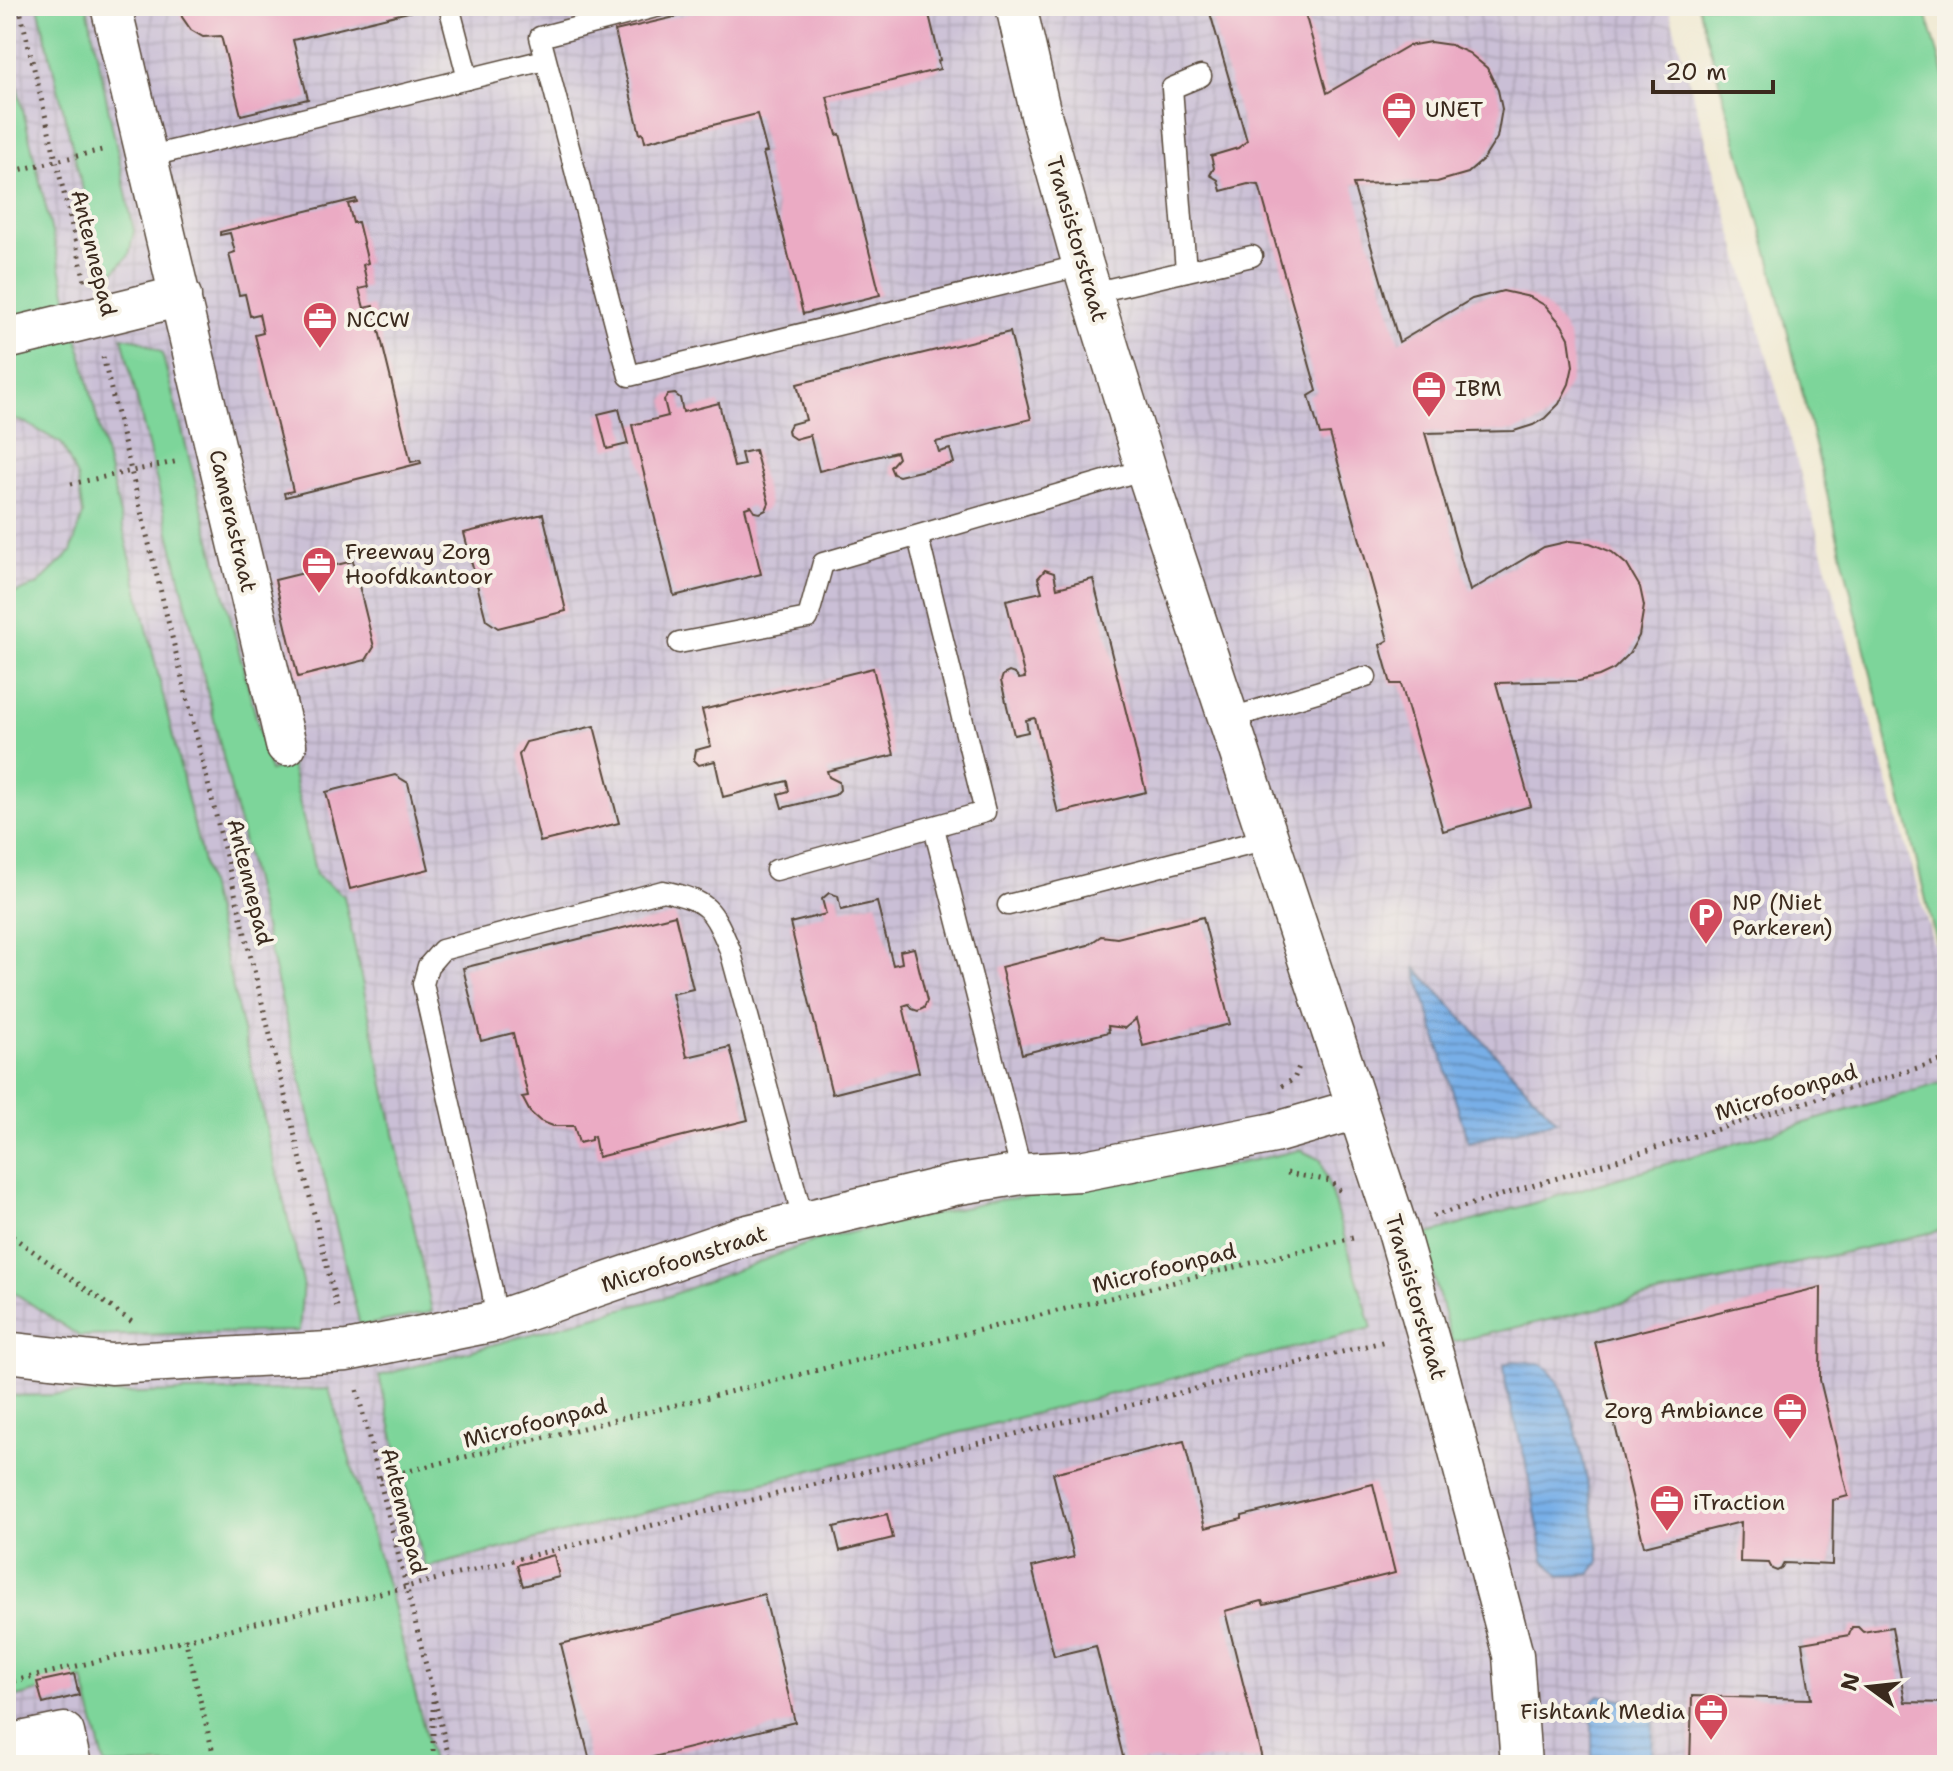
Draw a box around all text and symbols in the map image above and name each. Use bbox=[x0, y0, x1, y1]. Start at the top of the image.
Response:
scale bar bbox=[1653, 44, 1773, 94]
text: 20 m bbox=[1665, 56, 1727, 88]
office icon: UNET bbox=[1380, 90, 1418, 140]
place label: UNET bbox=[1425, 95, 1484, 124]
street label: Transistorstraat bbox=[1039, 153, 1115, 325]
street label: Antennepad bbox=[64, 187, 124, 319]
office icon: NCCW bbox=[301, 300, 339, 350]
place label: NCCW bbox=[346, 305, 410, 334]
office icon: IBM bbox=[1410, 369, 1448, 419]
place label: IBM bbox=[1455, 374, 1502, 403]
street label: Camerastraat bbox=[202, 447, 264, 595]
place label: Freeway Zorg Hoofdkantoor bbox=[345, 537, 493, 591]
office icon: Freeway Zorg Hoofdkantoor bbox=[300, 545, 338, 595]
street label: Antennepad bbox=[220, 816, 280, 948]
place label: NP (Niet Parkeren) bbox=[1732, 888, 1832, 942]
parking icon: NP (Niet Parkeren) bbox=[1687, 896, 1725, 946]
street label: Microfoonpad bbox=[1711, 1057, 1861, 1127]
street label: Transistorstraat bbox=[1378, 1211, 1454, 1383]
street label: Microfoonstraat bbox=[597, 1219, 771, 1299]
street label: Microfoonpad bbox=[1089, 1236, 1239, 1300]
street label: Microfoonpad bbox=[460, 1391, 610, 1455]
office icon: Zorg Ambiance bbox=[1771, 1391, 1809, 1441]
place label: Zorg Ambiance bbox=[1604, 1396, 1764, 1425]
street label: Antennepad bbox=[374, 1445, 434, 1577]
office icon: iTraction bbox=[1648, 1483, 1686, 1533]
place label: iTraction bbox=[1693, 1488, 1785, 1517]
north arrow bbox=[1829, 1647, 1909, 1727]
text: N bbox=[1834, 1670, 1866, 1694]
office icon: Fishtank Media bbox=[1692, 1692, 1730, 1742]
place label: Fishtank Media bbox=[1520, 1697, 1685, 1726]

